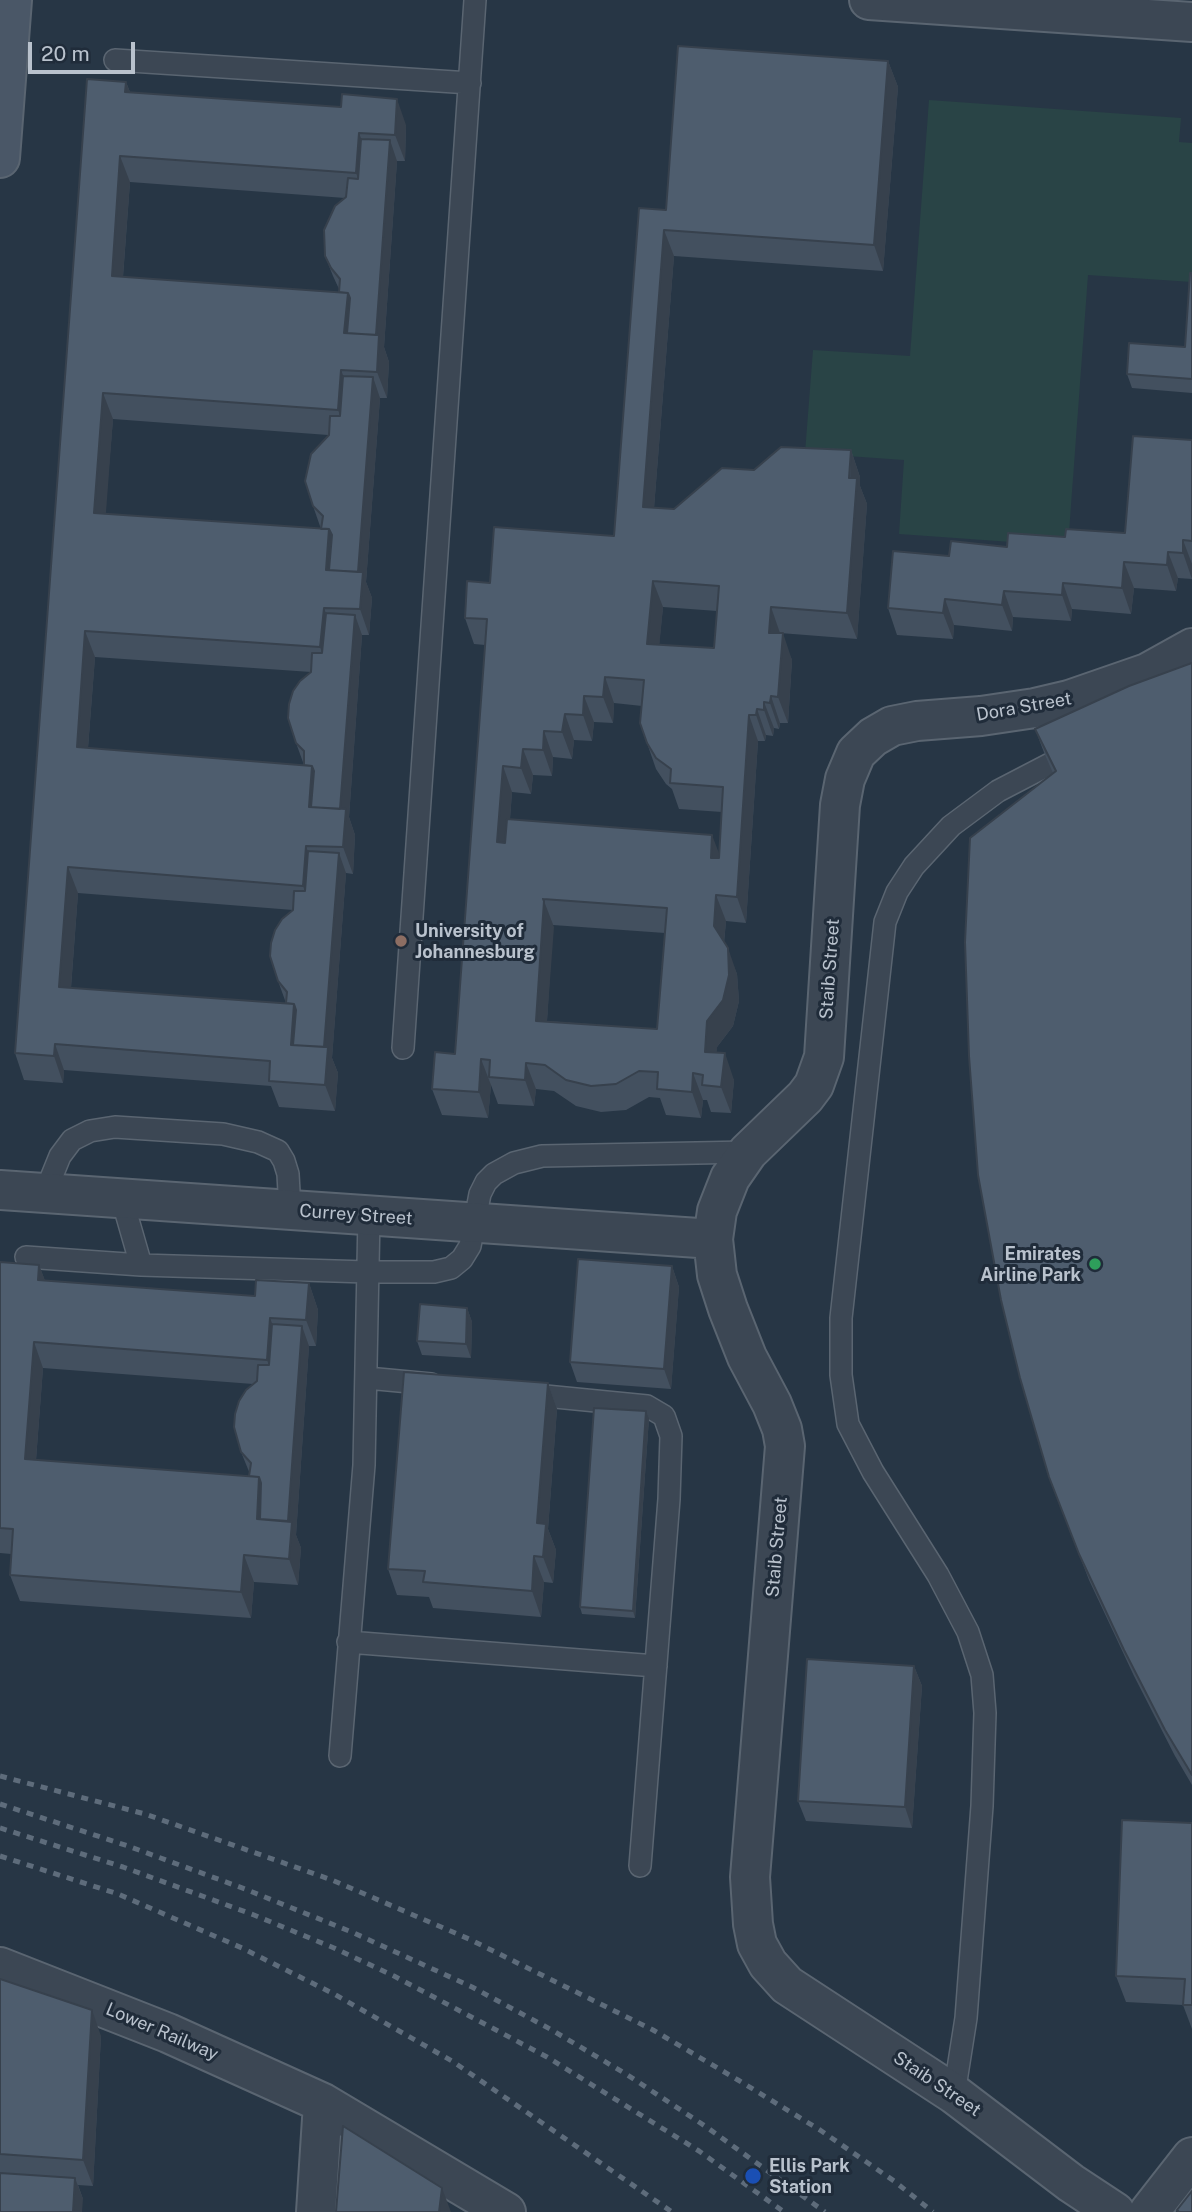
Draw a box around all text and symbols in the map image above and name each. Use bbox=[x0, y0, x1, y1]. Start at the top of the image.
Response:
scale bar bbox=[32, 28, 138, 72]
text: 20 m bbox=[41, 41, 90, 66]
street label: Dora Street bbox=[975, 688, 1073, 726]
street label: Staib Street bbox=[816, 918, 844, 1020]
place label: University of Johannesburg bbox=[415, 920, 535, 962]
marker: University of Johannesburg bbox=[393, 933, 409, 949]
street label: Currey Street bbox=[299, 1200, 413, 1230]
place label: Emirates Airline Park bbox=[980, 1243, 1081, 1286]
marker: Emirates Airline Park bbox=[1087, 1256, 1103, 1272]
street label: Staib Street bbox=[762, 1496, 792, 1598]
street label: Lower Railway bbox=[102, 1999, 222, 2065]
street label: Staib Street bbox=[889, 2047, 985, 2121]
place label: Ellis Park Station bbox=[769, 2155, 850, 2198]
marker: Ellis Park Station bbox=[743, 2166, 763, 2186]

